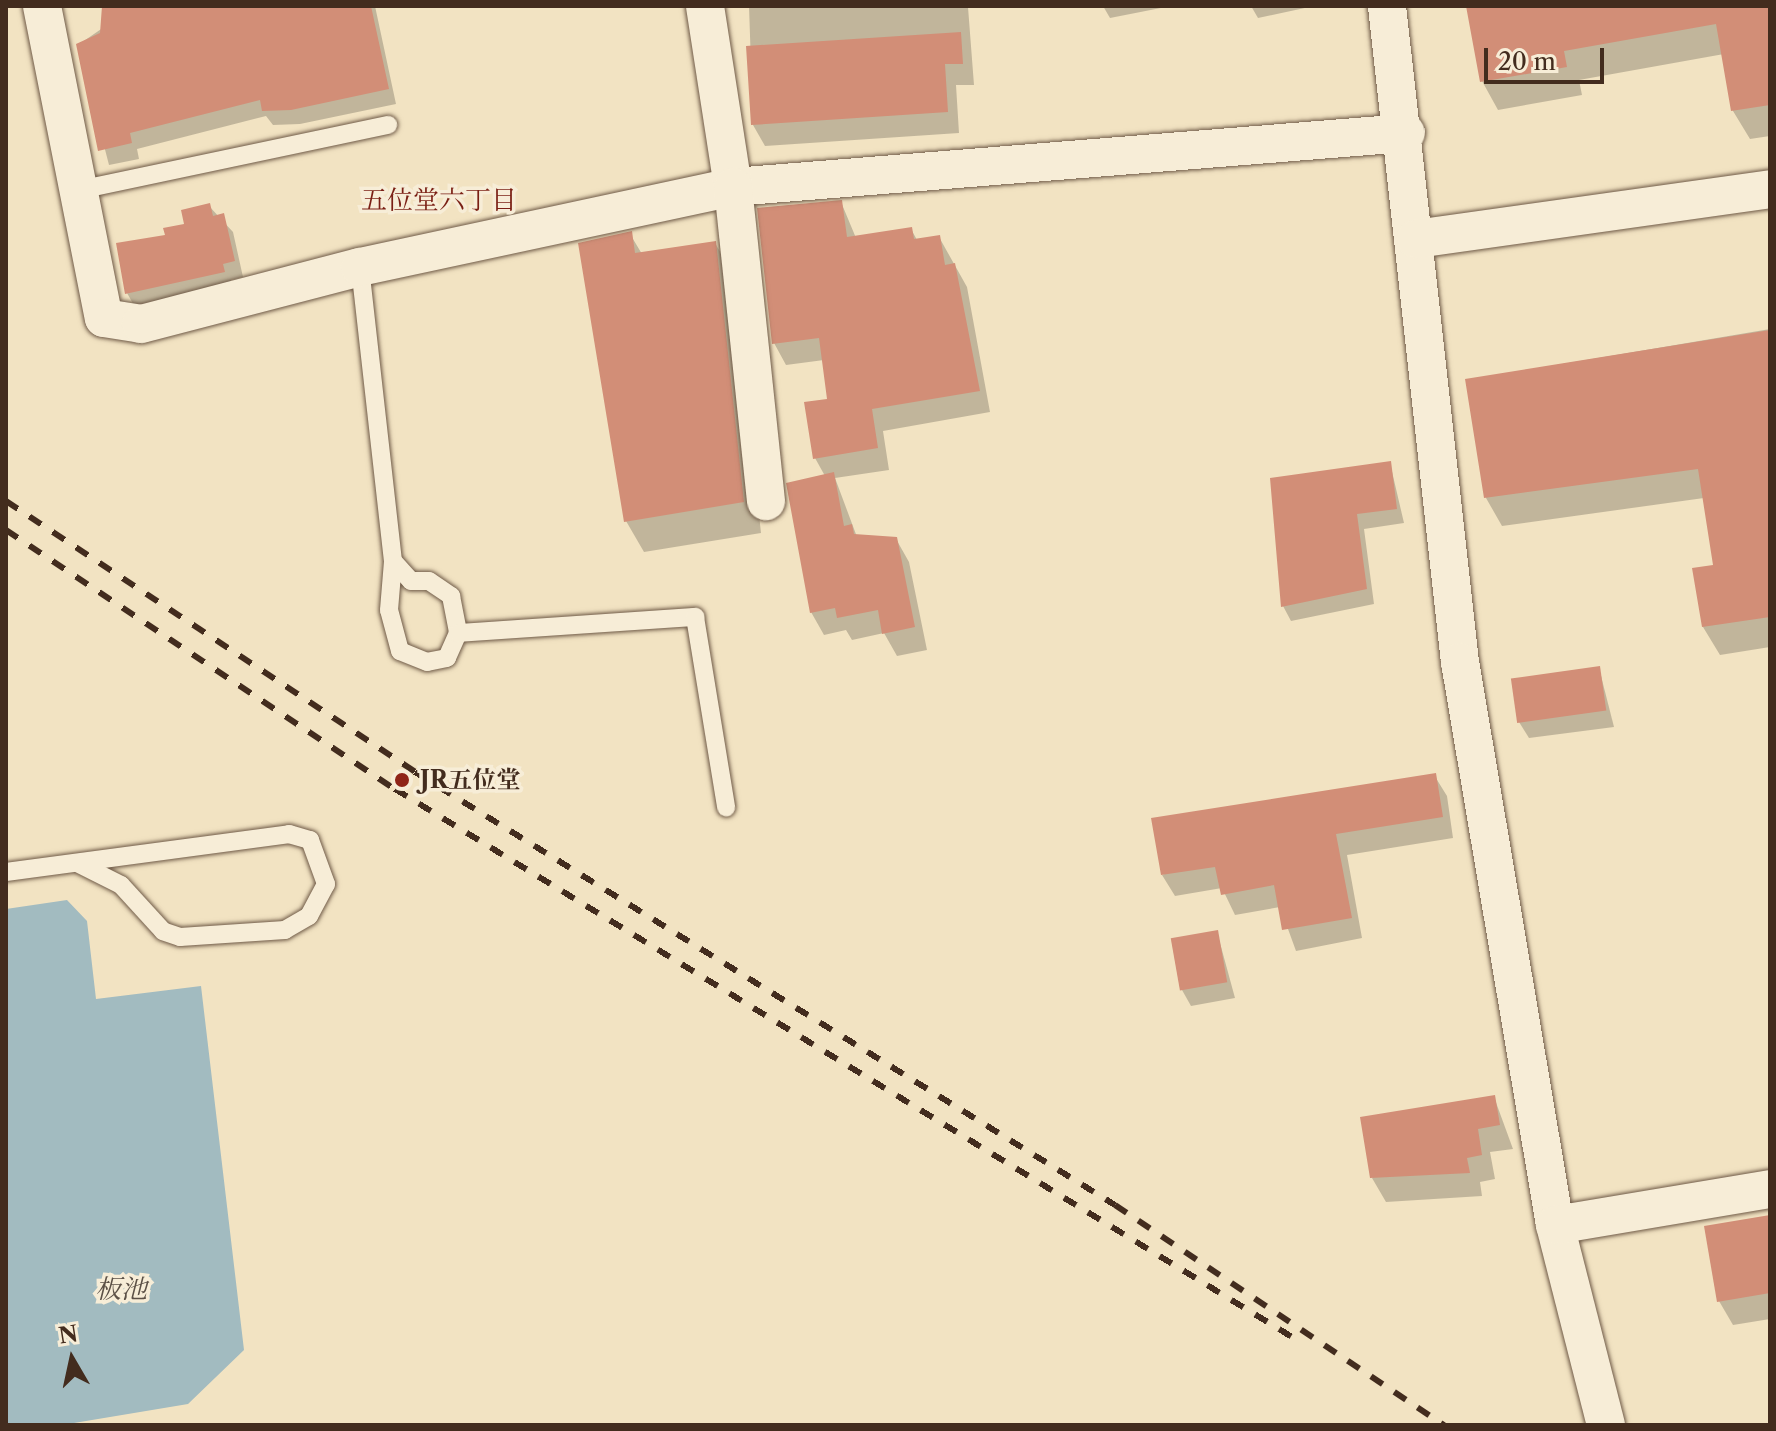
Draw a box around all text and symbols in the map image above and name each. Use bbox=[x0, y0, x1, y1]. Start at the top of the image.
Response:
scale bar bbox=[1488, 32, 1608, 82]
text: 20 m bbox=[1498, 47, 1556, 76]
district label: 五位堂六丁目 bbox=[361, 185, 517, 217]
place label: JR五位堂 bbox=[420, 766, 520, 794]
marker: JR五位堂 bbox=[391, 769, 413, 791]
water label: 板池 bbox=[95, 1274, 147, 1306]
north arrow bbox=[32, 1319, 112, 1399]
text: N bbox=[57, 1320, 80, 1350]

